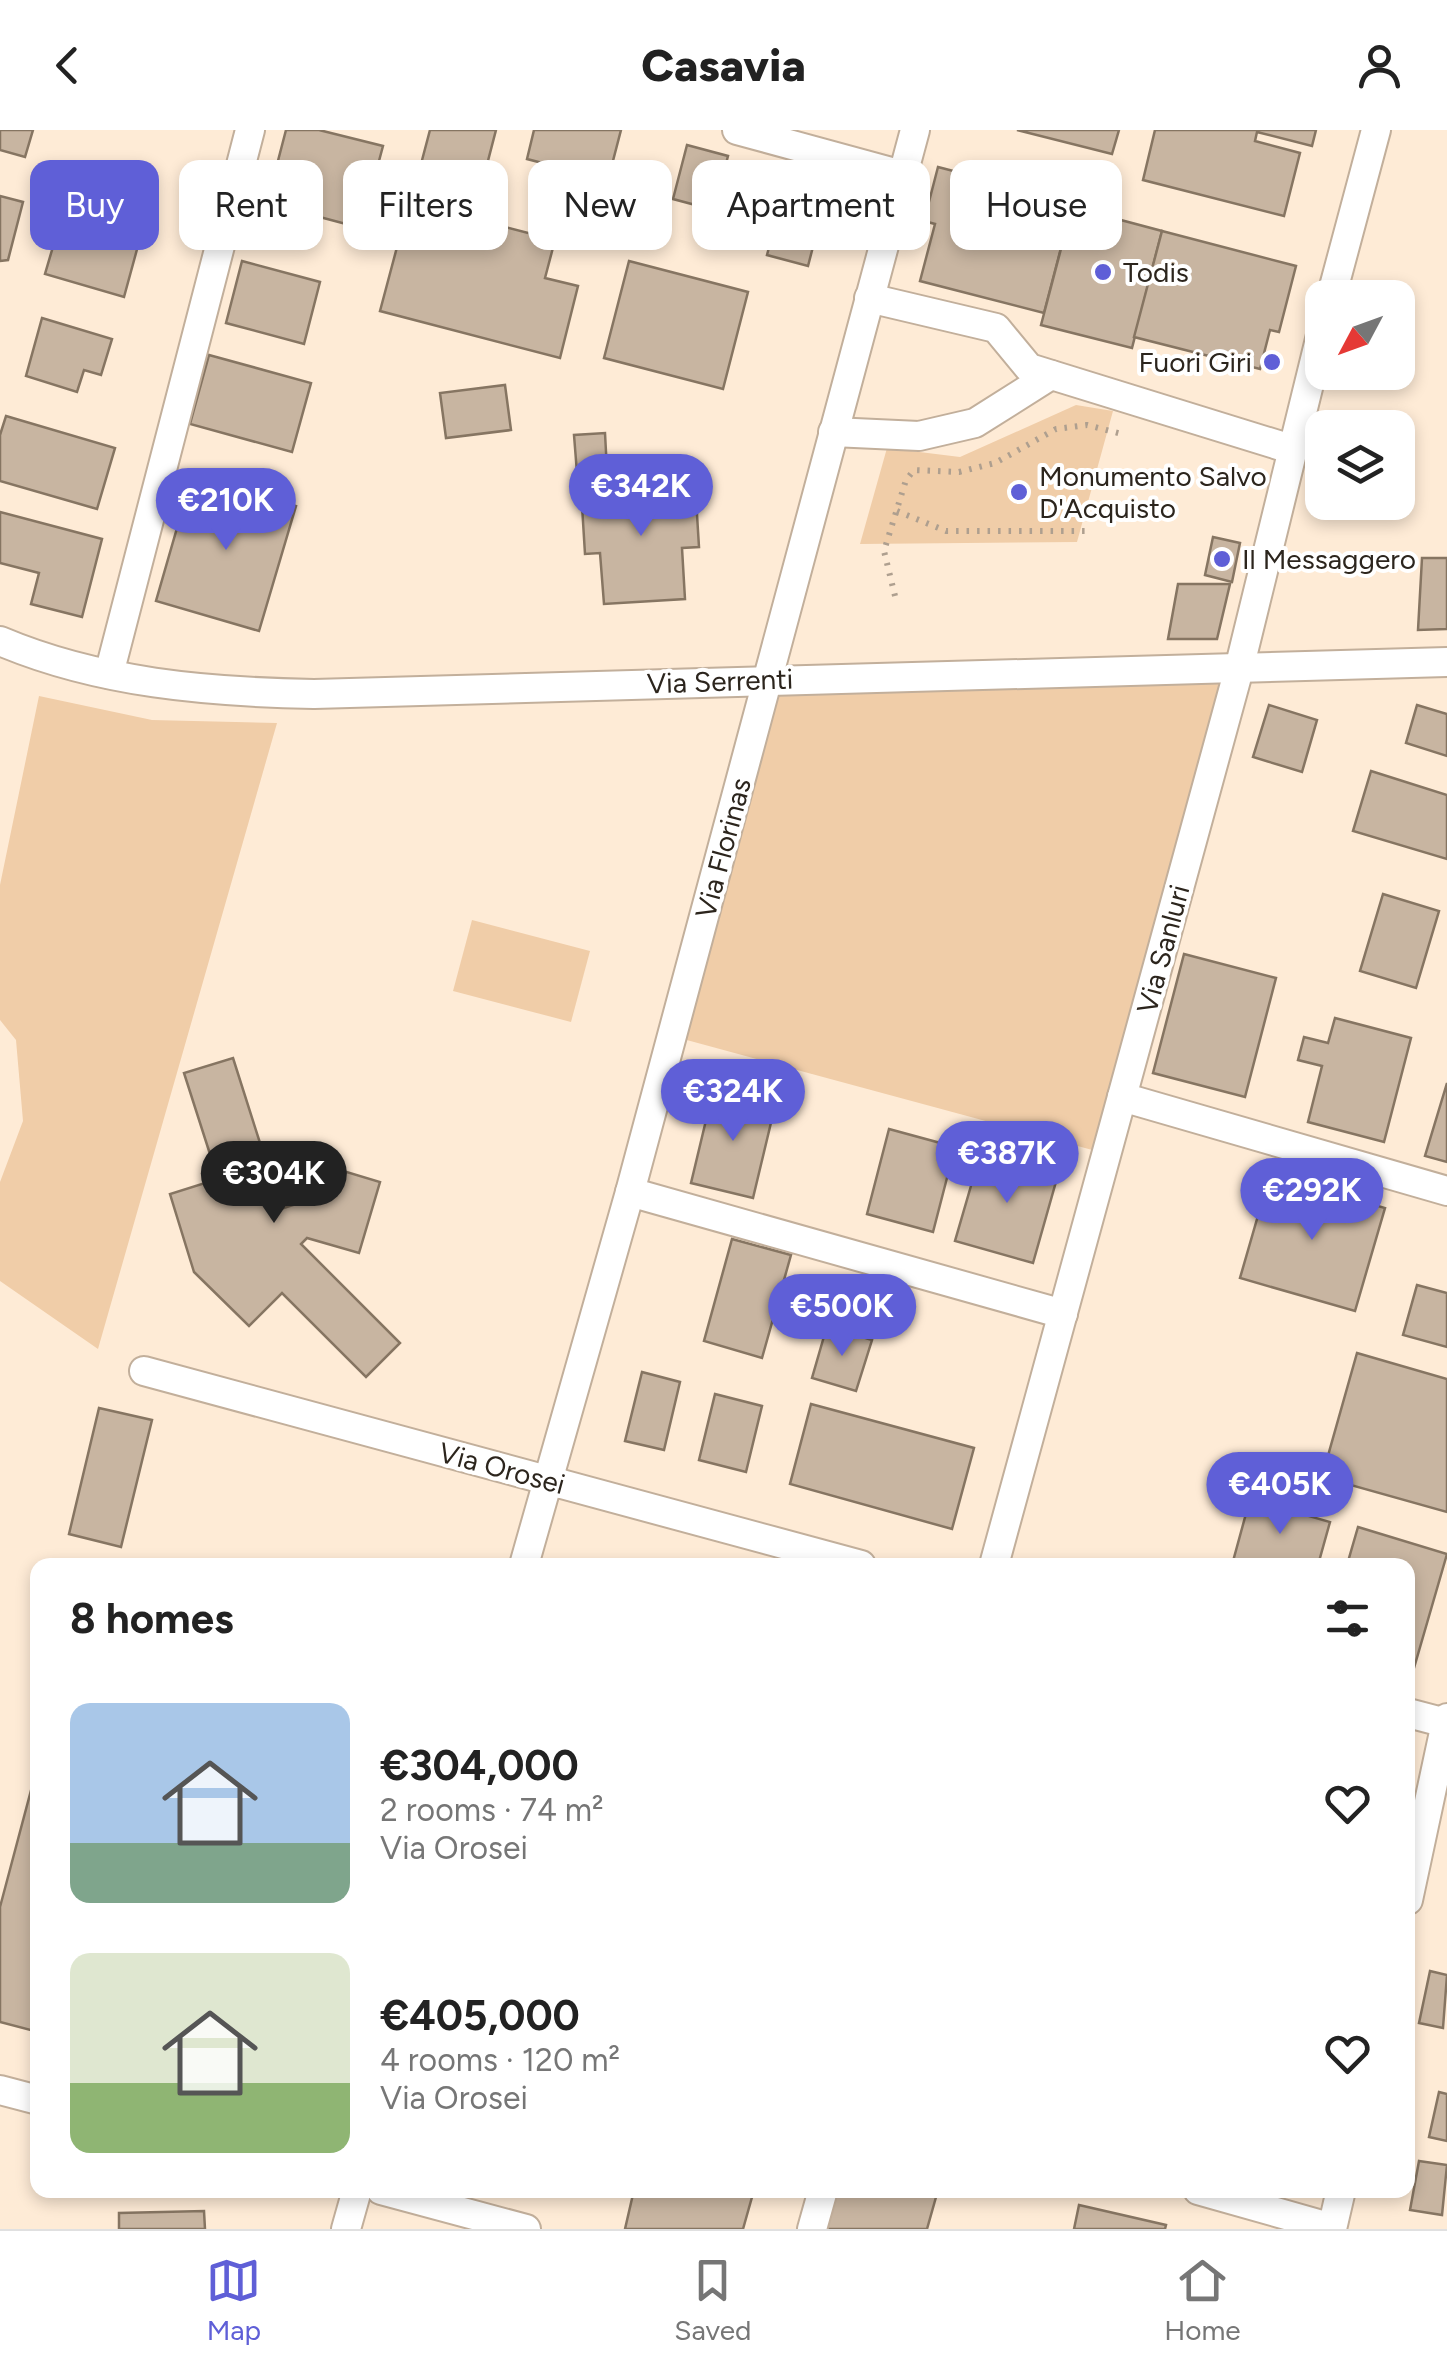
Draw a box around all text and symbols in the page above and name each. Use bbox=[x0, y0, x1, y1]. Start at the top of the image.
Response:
icon: back bbox=[40, 38, 95, 93]
text: Casavia bbox=[641, 38, 806, 92]
icon: person bbox=[1352, 38, 1407, 93]
chip: Buy bbox=[30, 160, 159, 250]
chip: Rent bbox=[179, 160, 323, 250]
chip: Filters bbox=[343, 160, 508, 250]
chip: New bbox=[528, 160, 672, 250]
chip: Apartment bbox=[692, 160, 930, 250]
chip: House bbox=[950, 160, 1122, 250]
place label: Todis bbox=[1123, 255, 1189, 289]
marker: Todis bbox=[1092, 261, 1114, 283]
north arrow bbox=[1305, 280, 1415, 390]
map controls bbox=[1305, 280, 1415, 520]
place label: Fuori Giri bbox=[1139, 345, 1252, 379]
marker: Fuori Giri bbox=[1261, 351, 1283, 373]
button: layers bbox=[1305, 410, 1415, 520]
pin: €342K bbox=[571, 454, 711, 539]
place label: Monumento Salvo D'Acquisto bbox=[1039, 459, 1267, 525]
text: €342K bbox=[591, 467, 691, 505]
pin: €210K bbox=[156, 468, 296, 553]
text: €210K bbox=[178, 481, 274, 519]
marker: Monumento Salvo D'Acquisto bbox=[1008, 481, 1030, 503]
place label: Il Messaggero bbox=[1242, 542, 1416, 576]
marker: Il Messaggero bbox=[1211, 548, 1233, 570]
street label: Via Serrenti bbox=[646, 661, 794, 701]
street label: Via Florinas bbox=[688, 774, 758, 922]
street label: Via Sanluri bbox=[1130, 881, 1196, 1017]
pin: €324K bbox=[663, 1059, 803, 1144]
text: €324K bbox=[683, 1072, 783, 1110]
pin: €387K bbox=[937, 1121, 1077, 1206]
text: €387K bbox=[958, 1134, 1056, 1172]
pin: €304K bbox=[204, 1141, 344, 1226]
text: €304K bbox=[223, 1154, 325, 1192]
pin: €292K bbox=[1242, 1158, 1382, 1243]
text: €292K bbox=[1262, 1171, 1362, 1209]
pin: €500K bbox=[772, 1274, 912, 1359]
text: €500K bbox=[790, 1287, 894, 1325]
street label: Via Orosei bbox=[435, 1435, 569, 1501]
pin: €405K bbox=[1210, 1452, 1350, 1537]
text: €405K bbox=[1228, 1465, 1332, 1503]
icon: filters bbox=[1320, 1591, 1375, 1646]
text: 8 homes bbox=[70, 1593, 234, 1644]
text: €304,000 bbox=[380, 1740, 579, 1791]
icon: home bbox=[150, 1743, 270, 1863]
icon: heart bbox=[1320, 1776, 1375, 1831]
text: 2 rooms · 74 m² bbox=[380, 1791, 604, 1829]
text: Via Orosei bbox=[380, 1829, 528, 1867]
text: €405,000 bbox=[380, 1990, 580, 2041]
icon: home bbox=[150, 1993, 270, 2113]
icon: heart bbox=[1320, 2026, 1375, 2081]
text: 4 rooms · 120 m² bbox=[380, 2041, 620, 2079]
text: Via Orosei bbox=[380, 2079, 528, 2117]
tab: Map bbox=[206, 2253, 261, 2347]
tab: Saved bbox=[674, 2253, 751, 2347]
tab: Home bbox=[1164, 2253, 1241, 2347]

